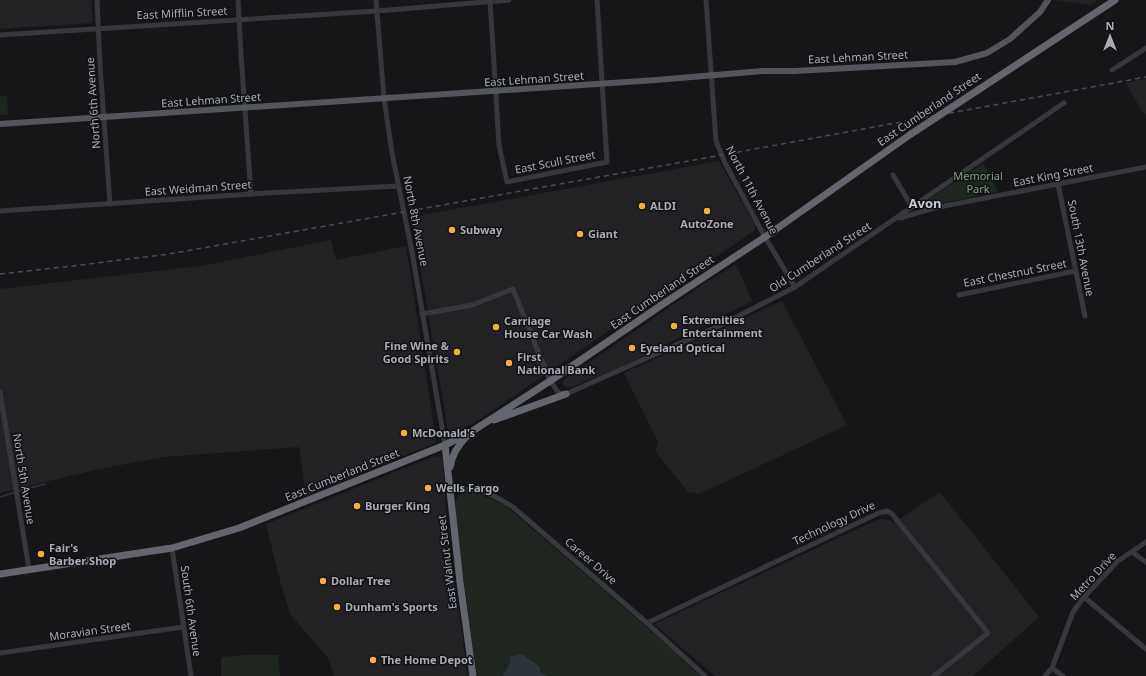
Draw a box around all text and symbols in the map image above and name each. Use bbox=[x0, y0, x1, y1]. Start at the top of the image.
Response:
street label: East Mifflin Street bbox=[136, 3, 228, 22]
north arrow bbox=[1090, 16, 1130, 56]
text: N bbox=[1106, 18, 1114, 33]
street label: East Lehman Street bbox=[808, 46, 908, 67]
street label: North 6th Avenue bbox=[82, 57, 103, 149]
street label: East Lehman Street bbox=[484, 68, 584, 89]
street label: East Cumberland Street bbox=[874, 68, 984, 149]
street label: East Lehman Street bbox=[161, 89, 261, 110]
street label: North 11th Avenue bbox=[723, 143, 782, 237]
street label: East Scull Street bbox=[513, 146, 596, 177]
street label: East King Street bbox=[1012, 159, 1094, 190]
park label: Memorial Park bbox=[953, 168, 1003, 196]
street label: North 8th Avenue bbox=[400, 174, 433, 267]
street label: East Weidman Street bbox=[144, 176, 252, 199]
district label: Avon bbox=[909, 194, 942, 212]
place label: ALDI bbox=[650, 198, 676, 213]
street label: South 13th Avenue bbox=[1065, 198, 1098, 297]
marker: ALDI bbox=[637, 201, 647, 211]
marker: AutoZone bbox=[702, 206, 712, 216]
place label: AutoZone bbox=[680, 216, 734, 231]
street label: Old Cumberland Street bbox=[766, 218, 874, 295]
place label: Subway bbox=[460, 222, 503, 237]
marker: Subway bbox=[447, 225, 457, 235]
place label: Giant bbox=[588, 226, 618, 241]
marker: Giant bbox=[575, 229, 585, 239]
street label: East Cumberland Street bbox=[607, 251, 717, 332]
street label: East Chestnut Street bbox=[962, 255, 1068, 290]
place label: Extremities Entertainment bbox=[682, 312, 763, 340]
place label: Carriage House Car Wash bbox=[504, 313, 593, 341]
marker: Extremities Entertainment bbox=[669, 321, 679, 331]
marker: Carriage House Car Wash bbox=[491, 322, 501, 332]
place label: Fine Wine & Good Spirits bbox=[383, 338, 450, 366]
place label: Eyeland Optical bbox=[640, 340, 725, 355]
marker: Eyeland Optical bbox=[627, 343, 637, 353]
marker: Fine Wine & Good Spirits bbox=[452, 347, 462, 357]
place label: First National Bank bbox=[517, 349, 595, 377]
marker: First National Bank bbox=[504, 358, 514, 368]
place label: McDonald's bbox=[412, 425, 476, 440]
marker: McDonald's bbox=[399, 428, 409, 438]
street label: North 5th Avenue bbox=[10, 432, 39, 525]
street label: East Cumberland Street bbox=[282, 445, 401, 504]
place label: Wells Fargo bbox=[436, 480, 499, 495]
marker: Wells Fargo bbox=[423, 483, 433, 493]
street label: Technology Drive bbox=[790, 497, 877, 548]
place label: Burger King bbox=[365, 498, 430, 513]
marker: Burger King bbox=[352, 501, 362, 511]
street label: East Walnut Street bbox=[433, 514, 460, 610]
street label: Career Drive bbox=[562, 534, 621, 587]
place label: Fair's Barber Shop bbox=[49, 540, 116, 568]
street label: Metro Drive bbox=[1066, 548, 1119, 603]
marker: Fair's Barber Shop bbox=[36, 549, 46, 559]
street label: South 6th Avenue bbox=[178, 564, 205, 657]
place label: Dollar Tree bbox=[331, 573, 391, 588]
marker: Dollar Tree bbox=[318, 576, 328, 586]
place label: Dunham's Sports bbox=[345, 599, 438, 614]
marker: Dunham's Sports bbox=[332, 602, 342, 612]
street label: Moravian Street bbox=[48, 617, 132, 644]
place label: The Home Depot bbox=[381, 652, 473, 667]
marker: The Home Depot bbox=[368, 655, 378, 665]

